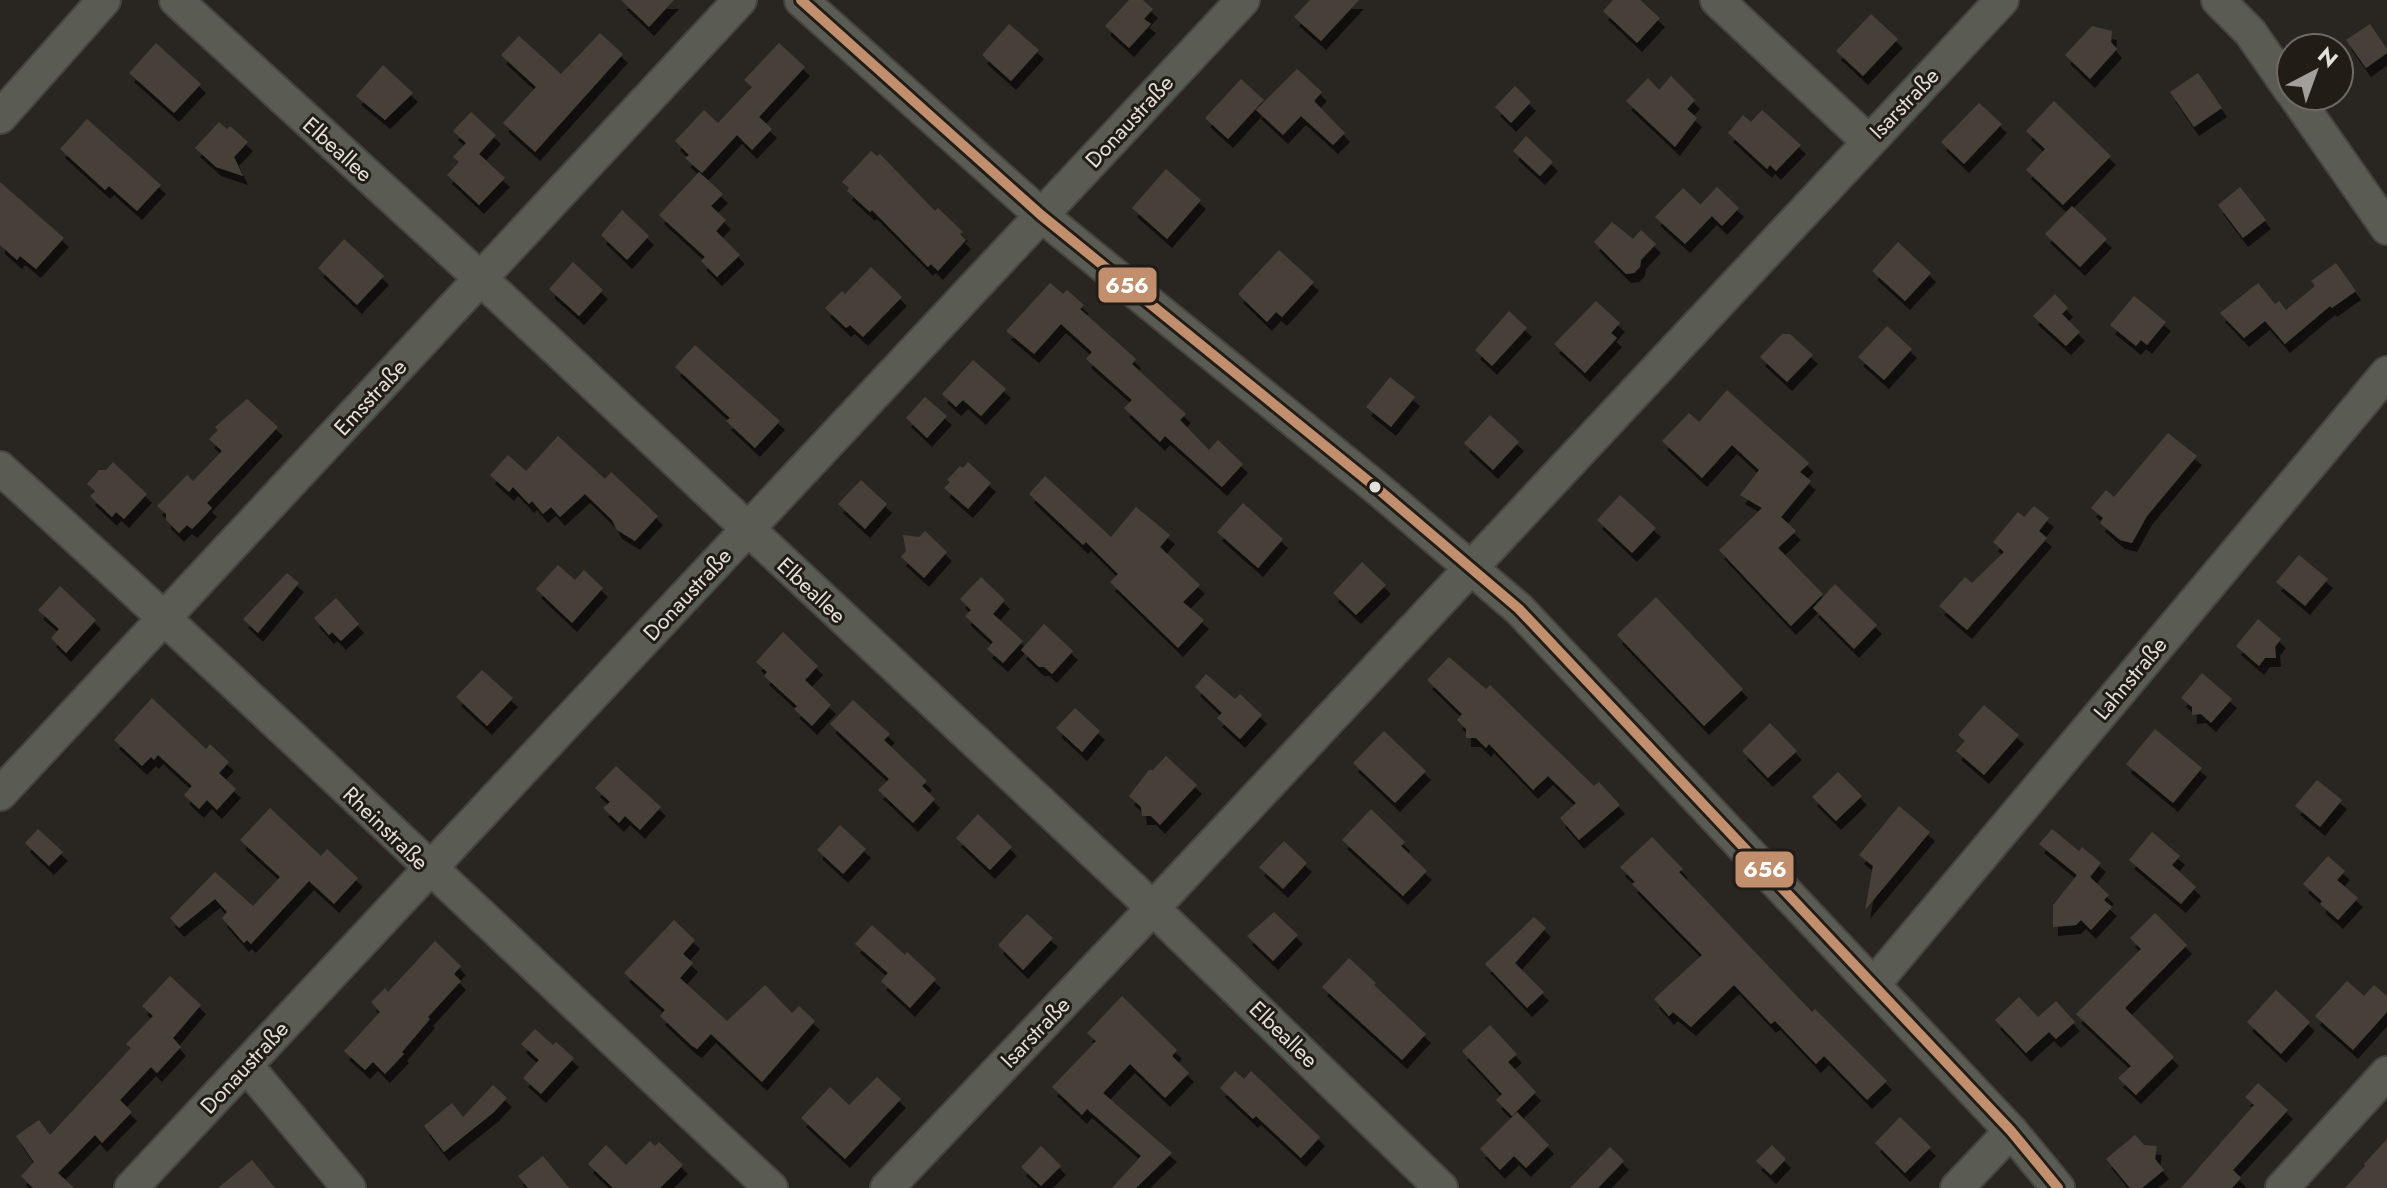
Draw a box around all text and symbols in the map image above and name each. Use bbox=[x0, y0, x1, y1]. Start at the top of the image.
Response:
north arrow bbox=[2275, 32, 2355, 112]
text: N bbox=[2311, 39, 2345, 75]
street label: Isarstraße bbox=[1862, 60, 1946, 146]
street label: Donaustraße bbox=[1078, 67, 1180, 175]
street label: Elbeallee bbox=[296, 109, 380, 189]
line badge: 656 bbox=[1097, 266, 1158, 304]
text: 656 bbox=[1105, 269, 1149, 301]
street label: Emsstraße bbox=[326, 352, 414, 442]
unlabelled marker bbox=[1367, 479, 1383, 495]
street label: Donaustraße bbox=[636, 540, 738, 648]
street label: Elbeallee bbox=[770, 550, 854, 630]
street label: Lahnstraße bbox=[2086, 630, 2174, 726]
street label: Rheinstraße bbox=[336, 779, 436, 877]
line badge: 656 bbox=[1734, 850, 1795, 889]
text: 656 bbox=[1743, 853, 1787, 885]
street label: Isarstraße bbox=[993, 989, 1077, 1075]
street label: Elbeallee bbox=[1243, 993, 1325, 1075]
street label: Donaustraße bbox=[193, 1013, 295, 1121]

